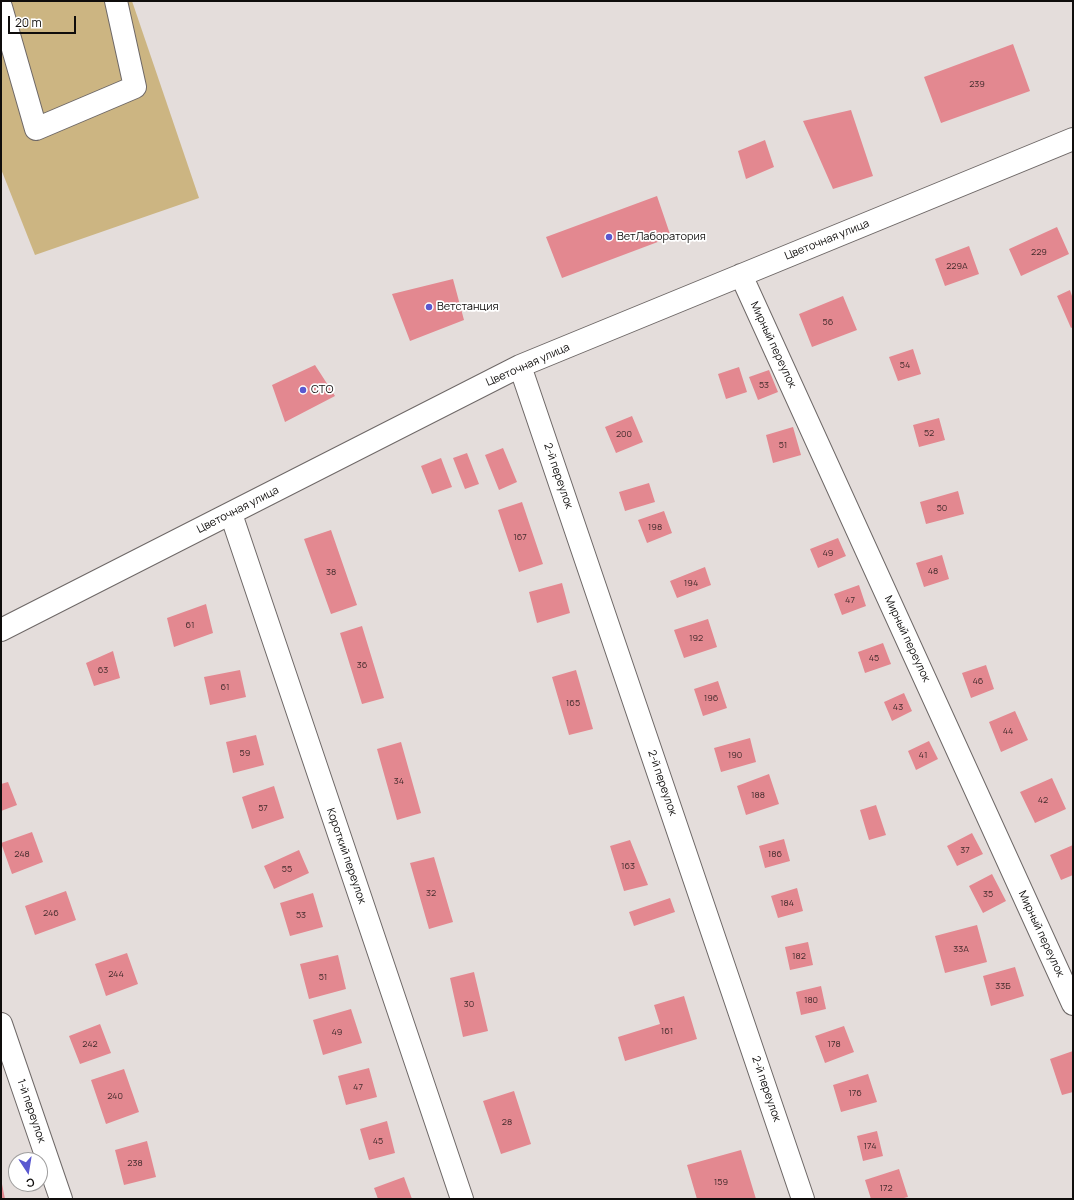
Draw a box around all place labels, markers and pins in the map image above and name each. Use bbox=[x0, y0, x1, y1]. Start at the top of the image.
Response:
place label: ВетЛаборатория bbox=[617, 230, 706, 244]
marker: ВетЛаборатория bbox=[604, 232, 614, 242]
place label: Ветстанция bbox=[437, 300, 499, 314]
marker: Ветстанция bbox=[424, 302, 434, 312]
place label: CTO bbox=[311, 383, 333, 397]
marker: CTO bbox=[298, 385, 308, 395]

